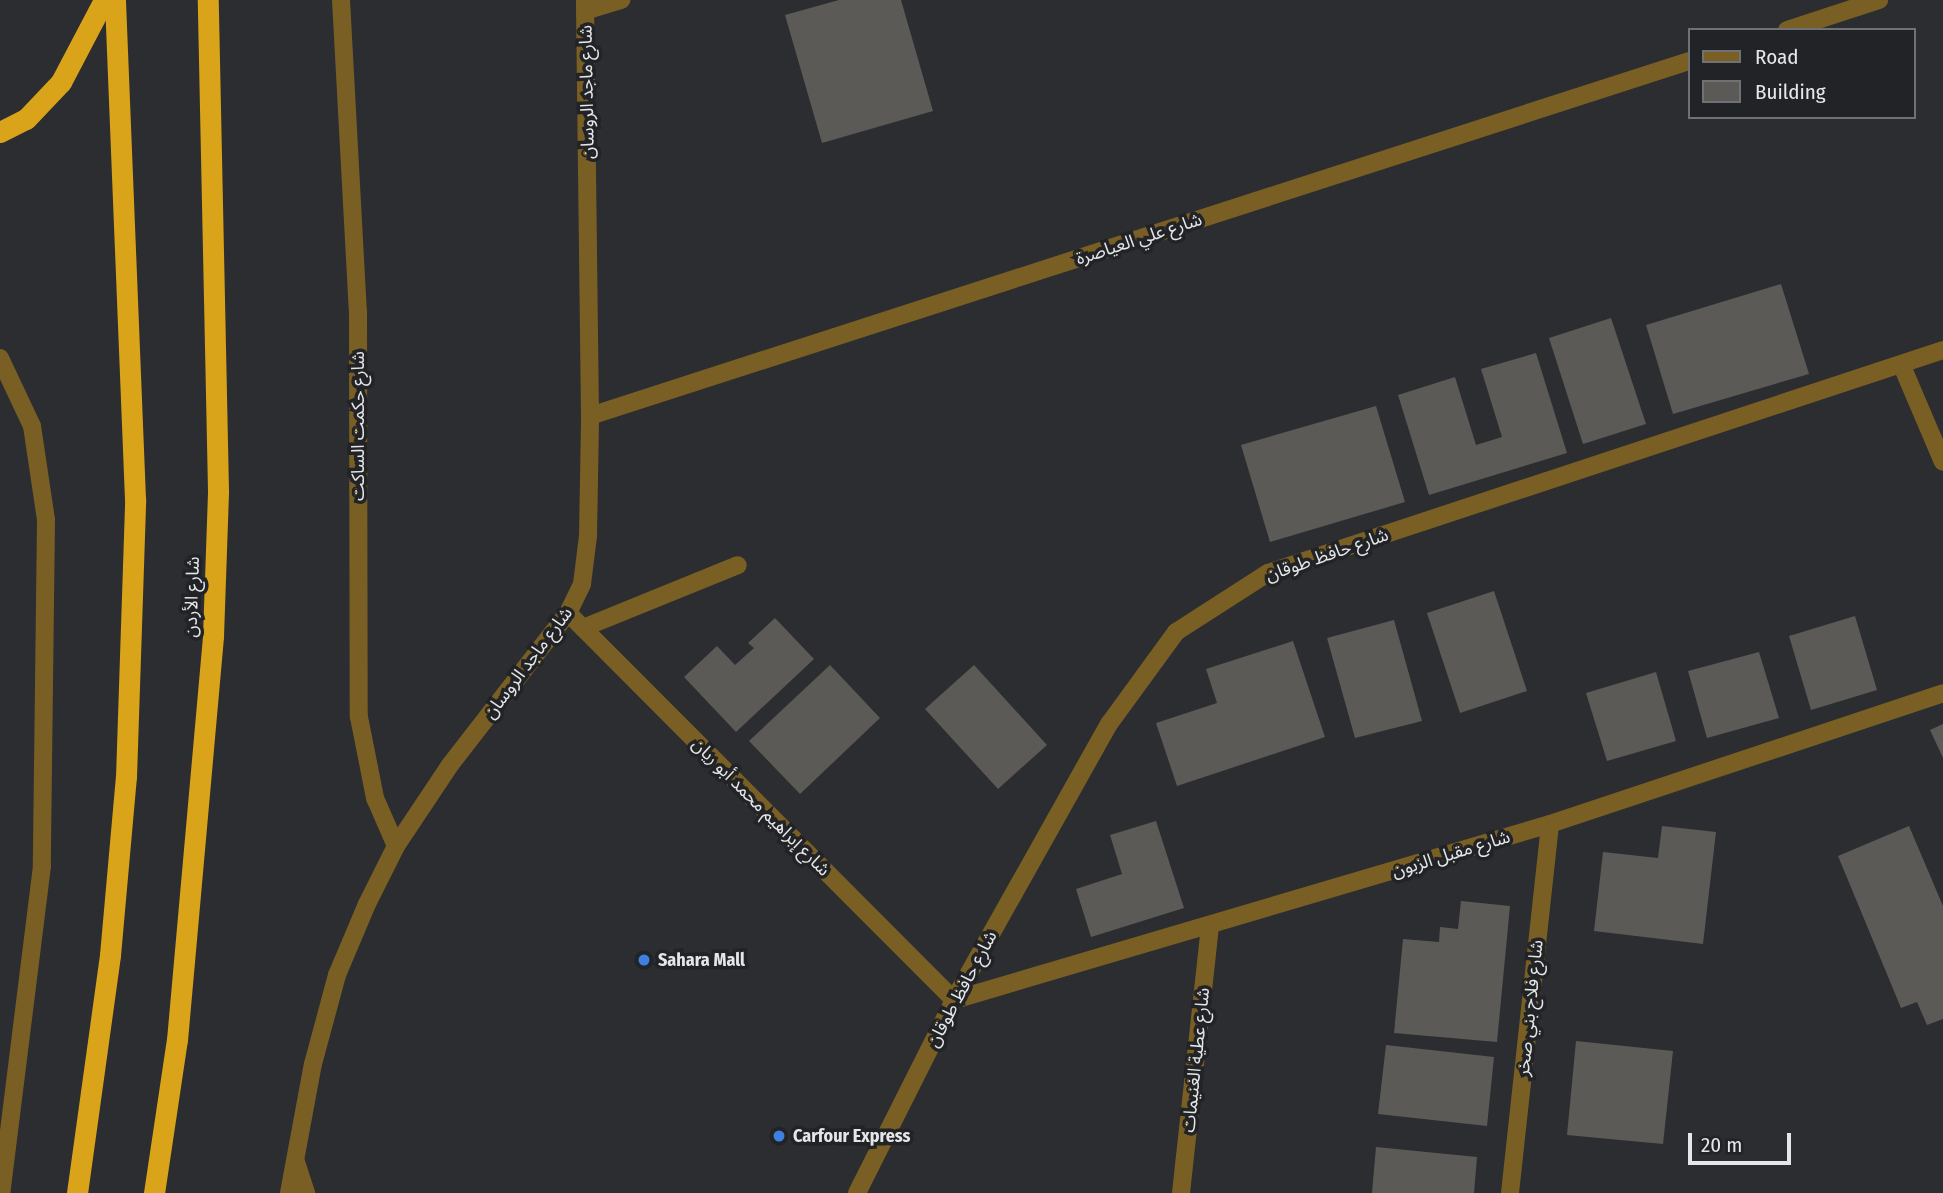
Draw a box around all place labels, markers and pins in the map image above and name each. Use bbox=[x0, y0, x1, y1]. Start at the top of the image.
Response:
place label: Sahara Mall bbox=[658, 949, 745, 971]
marker: Sahara Mall bbox=[636, 952, 652, 968]
place label: Carfour Express bbox=[793, 1125, 910, 1147]
marker: Carfour Express bbox=[771, 1128, 787, 1144]

